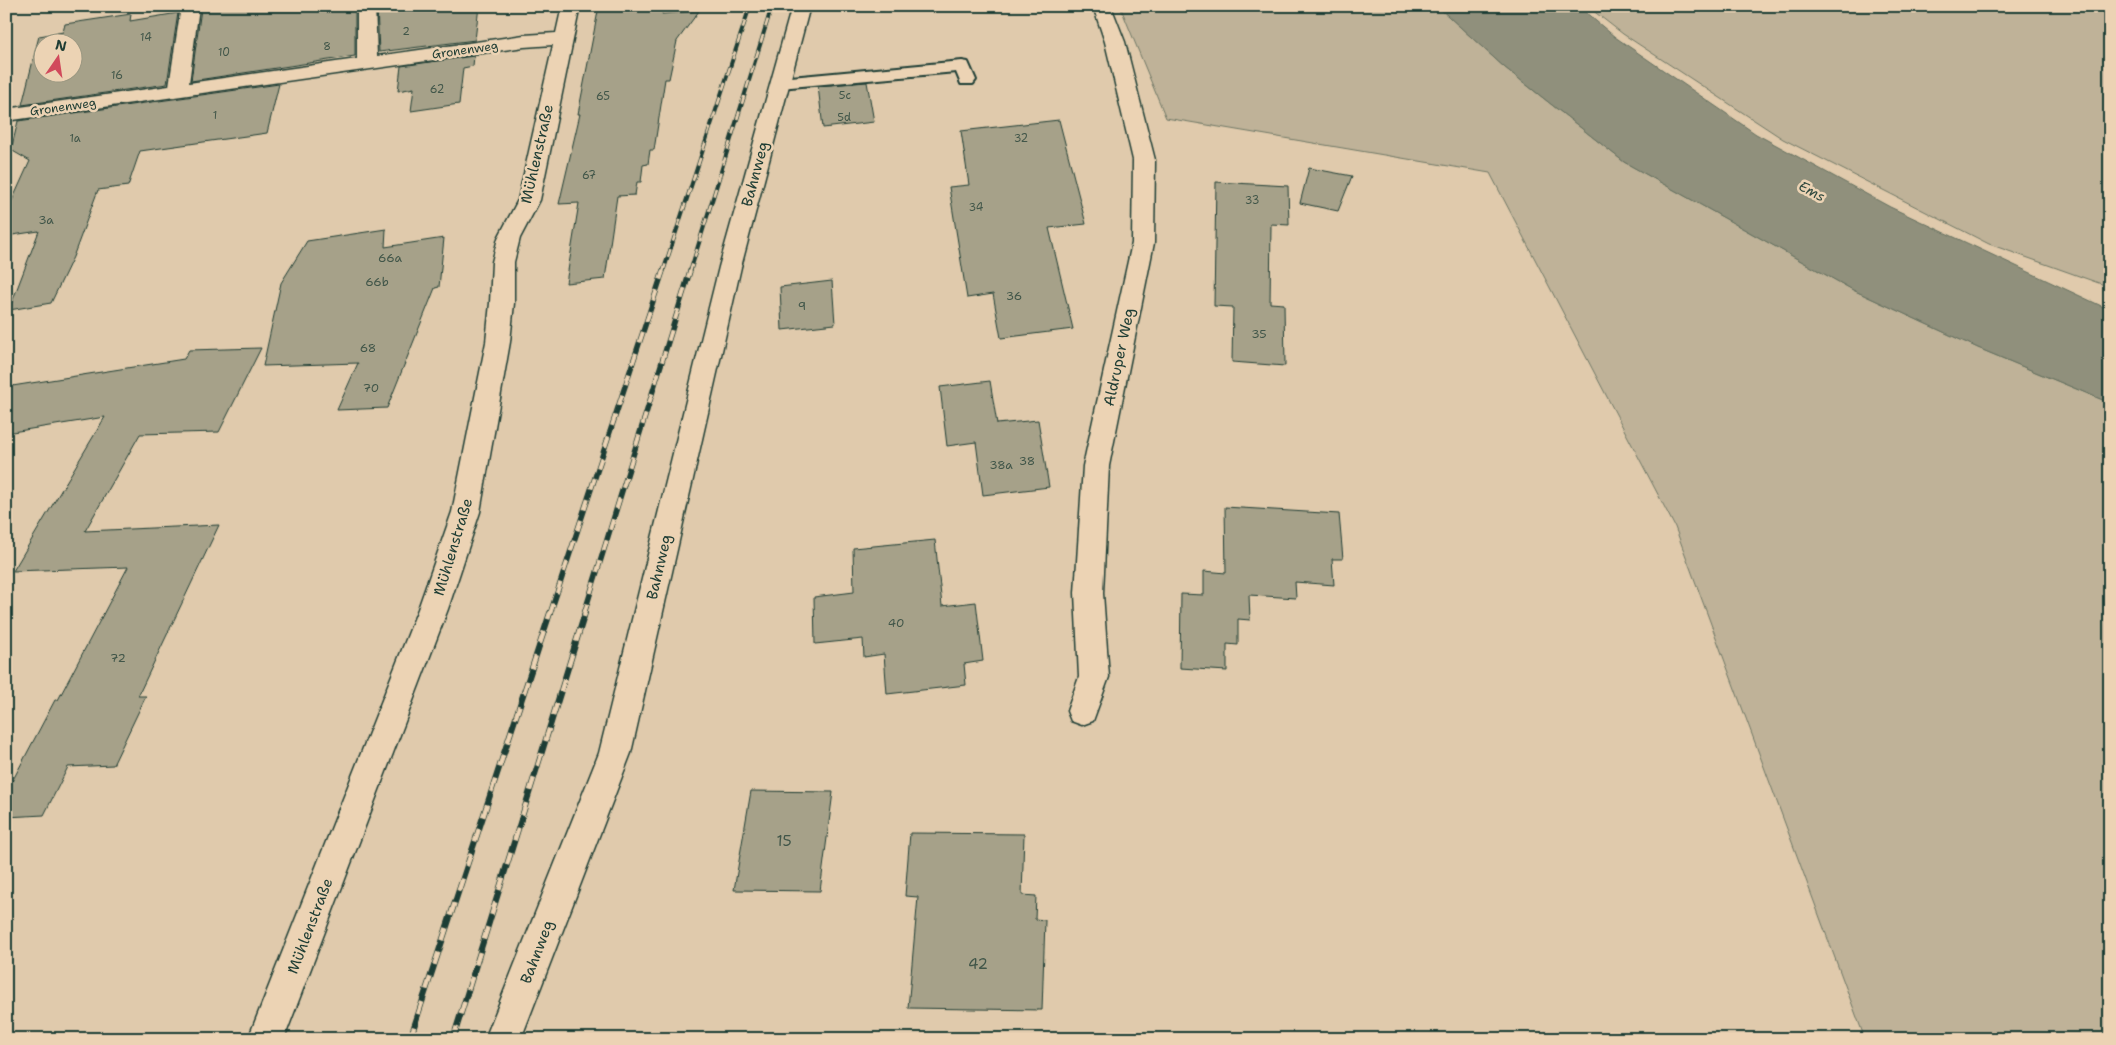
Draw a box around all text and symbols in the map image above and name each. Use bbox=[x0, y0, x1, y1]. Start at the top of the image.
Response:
house number: 2 bbox=[402, 24, 410, 39]
house number: 14 bbox=[140, 30, 152, 45]
north arrow bbox=[32, 32, 82, 82]
text: N bbox=[53, 35, 68, 55]
street label: Gronenweg bbox=[431, 37, 499, 63]
house number: 8 bbox=[323, 39, 331, 54]
house number: 10 bbox=[218, 45, 230, 60]
house number: 16 bbox=[111, 68, 123, 83]
house number: 62 bbox=[430, 82, 444, 97]
house number: 5c bbox=[839, 88, 852, 103]
house number: 65 bbox=[596, 89, 610, 104]
street label: Gronenweg bbox=[29, 94, 97, 120]
street label: Mühlenstraße bbox=[516, 102, 558, 206]
house number: 1 bbox=[213, 108, 217, 123]
house number: 5d bbox=[837, 110, 851, 125]
house number: 1a bbox=[69, 131, 81, 146]
house number: 32 bbox=[1014, 131, 1028, 146]
street label: Bahnweg bbox=[737, 139, 773, 209]
house number: 67 bbox=[582, 168, 596, 183]
water label: Ems bbox=[1796, 177, 1828, 205]
house number: 33 bbox=[1245, 193, 1259, 208]
house number: 34 bbox=[969, 200, 984, 215]
house number: 3a bbox=[38, 212, 54, 228]
house number: 66a bbox=[378, 250, 402, 266]
house number: 66b bbox=[365, 274, 389, 290]
house number: 36 bbox=[1006, 288, 1022, 304]
house number: 9 bbox=[798, 298, 806, 314]
street label: Aldruper Weg bbox=[1099, 306, 1139, 408]
house number: 35 bbox=[1251, 326, 1267, 342]
house number: 68 bbox=[360, 340, 376, 356]
house number: 70 bbox=[363, 380, 379, 396]
house number: 38 bbox=[1019, 453, 1035, 469]
house number: 38a bbox=[989, 457, 1013, 473]
street label: Mühlenstraße bbox=[429, 496, 477, 598]
street label: Bahnweg bbox=[642, 532, 676, 602]
house number: 40 bbox=[888, 615, 904, 631]
house number: 72 bbox=[110, 650, 126, 666]
house number: 15 bbox=[776, 831, 792, 851]
street label: Mühlenstraße bbox=[283, 875, 337, 977]
street label: Bahnweg bbox=[516, 917, 558, 987]
house number: 42 bbox=[968, 954, 988, 974]

